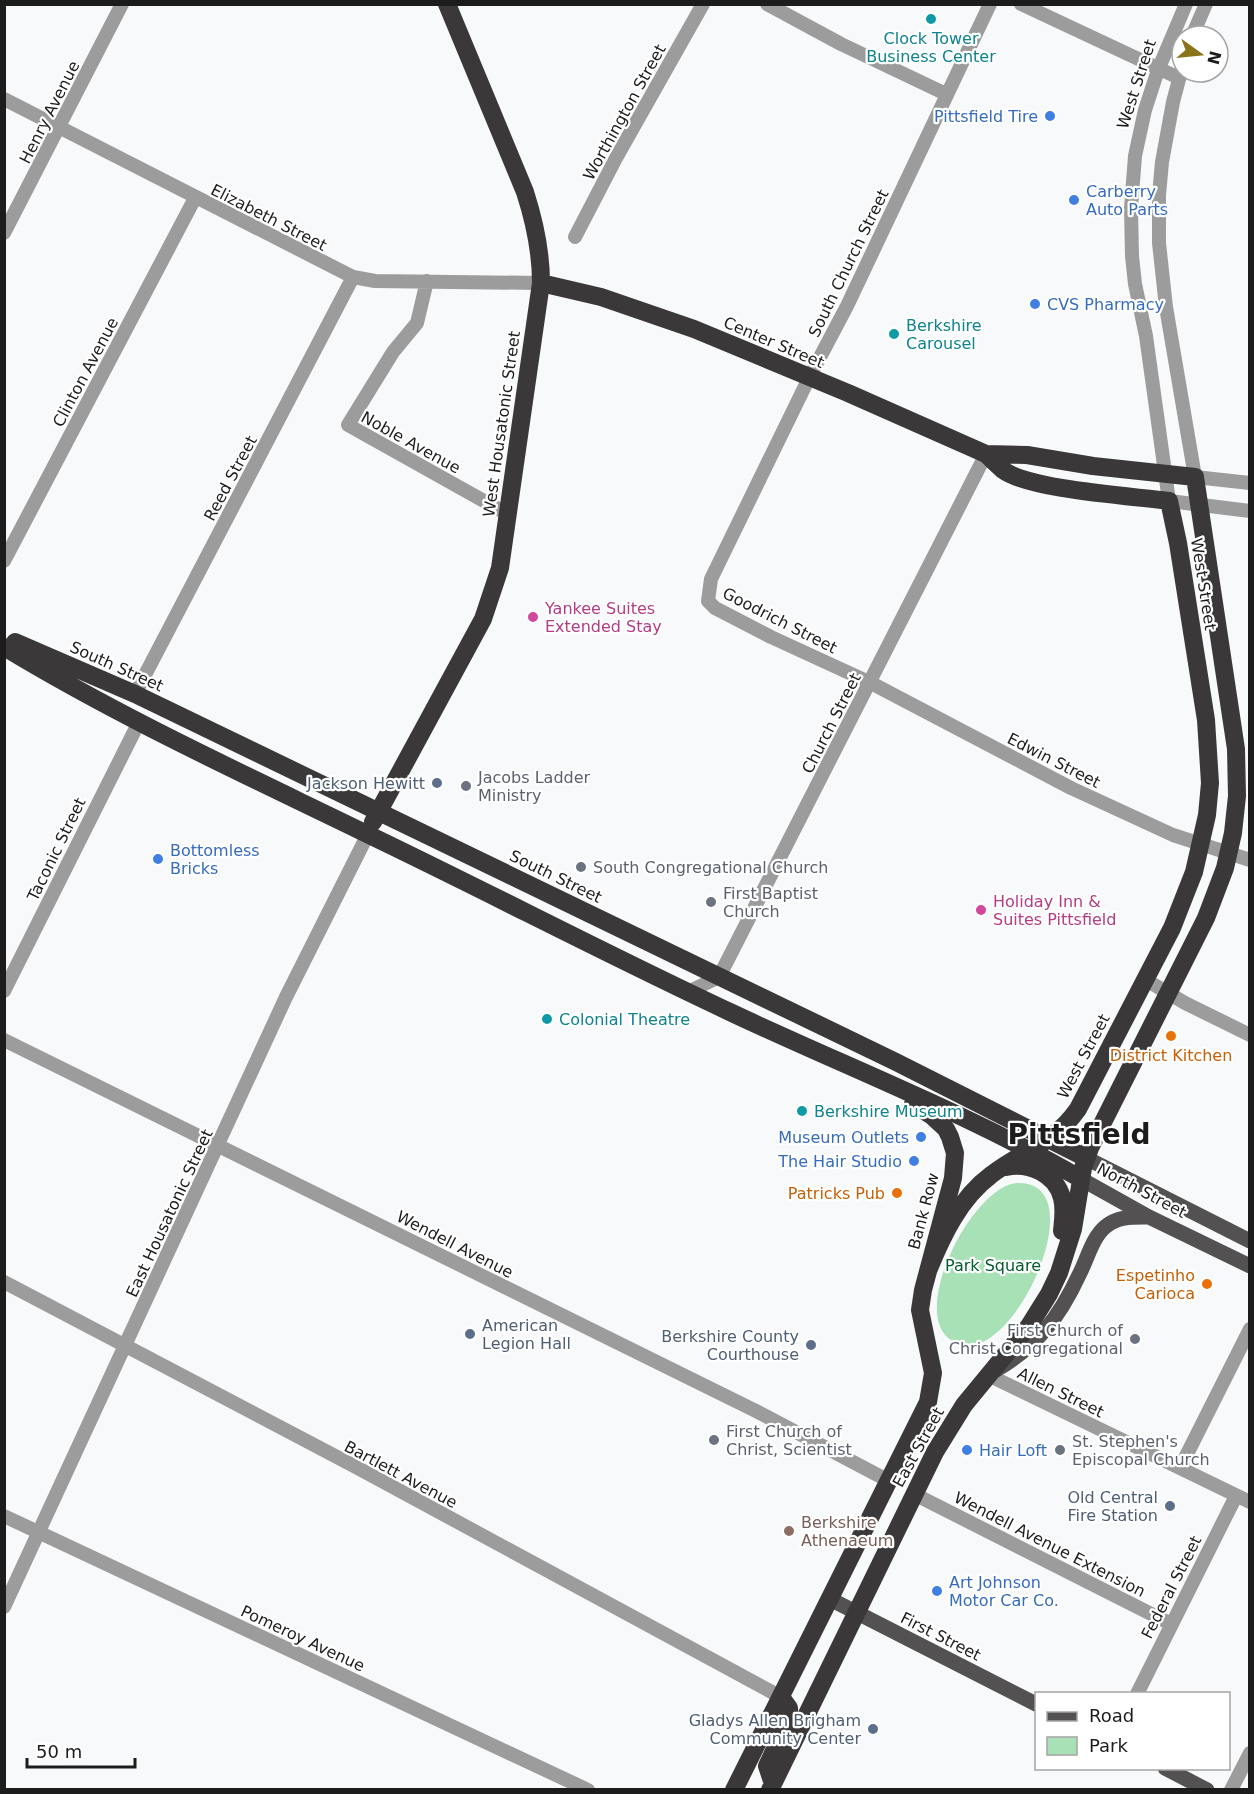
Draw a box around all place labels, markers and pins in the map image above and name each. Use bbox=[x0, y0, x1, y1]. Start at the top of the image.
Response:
marker: Clock Tower Business Center bbox=[924, 12, 938, 26]
place label: Clock Tower Business Center bbox=[866, 29, 996, 66]
place label: Pittsfield Tire bbox=[934, 107, 1038, 126]
marker: Pittsfield Tire bbox=[1043, 109, 1057, 123]
place label: Carberry Auto Parts bbox=[1086, 182, 1168, 219]
marker: Carberry Auto Parts bbox=[1067, 193, 1081, 207]
place label: CVS Pharmacy bbox=[1047, 295, 1164, 314]
marker: CVS Pharmacy bbox=[1028, 297, 1042, 311]
place label: Berkshire Carousel bbox=[906, 316, 982, 353]
marker: Berkshire Carousel bbox=[887, 327, 901, 341]
place label: Yankee Suites Extended Stay bbox=[544, 599, 662, 636]
marker: Yankee Suites Extended Stay bbox=[526, 610, 540, 624]
place label: Jacobs Ladder Ministry bbox=[477, 768, 591, 805]
place label: Jackson Hewitt bbox=[306, 774, 425, 793]
marker: Jackson Hewitt bbox=[430, 776, 444, 790]
marker: Jacobs Ladder Ministry bbox=[459, 779, 473, 793]
place label: Bottomless Bricks bbox=[170, 841, 260, 878]
marker: Bottomless Bricks bbox=[151, 852, 165, 866]
place label: South Congregational Church bbox=[593, 858, 828, 877]
marker: South Congregational Church bbox=[574, 860, 588, 874]
place label: First Baptist Church bbox=[723, 884, 818, 921]
place label: Holiday Inn & Suites Pittsfield bbox=[993, 892, 1116, 929]
marker: First Baptist Church bbox=[704, 895, 718, 909]
marker: Holiday Inn & Suites Pittsfield bbox=[974, 903, 988, 917]
place label: Colonial Theatre bbox=[559, 1010, 690, 1029]
marker: Colonial Theatre bbox=[540, 1012, 554, 1026]
marker: District Kitchen bbox=[1164, 1029, 1178, 1043]
place label: District Kitchen bbox=[1110, 1046, 1232, 1065]
place label: Berkshire Museum bbox=[814, 1102, 963, 1121]
marker: Berkshire Museum bbox=[795, 1104, 809, 1118]
place label: Museum Outlets bbox=[778, 1128, 909, 1147]
marker: Museum Outlets bbox=[914, 1130, 928, 1144]
place label: The Hair Studio bbox=[777, 1152, 902, 1171]
marker: The Hair Studio bbox=[907, 1154, 921, 1168]
place label: Patricks Pub bbox=[788, 1184, 885, 1203]
marker: Patricks Pub bbox=[890, 1186, 904, 1200]
place label: Espetinho Carioca bbox=[1116, 1266, 1195, 1303]
marker: Espetinho Carioca bbox=[1200, 1277, 1214, 1291]
place label: American Legion Hall bbox=[482, 1316, 571, 1353]
place label: First Church of Christ Congregational bbox=[949, 1321, 1123, 1358]
marker: American Legion Hall bbox=[463, 1327, 477, 1341]
place label: Berkshire County Courthouse bbox=[661, 1327, 799, 1364]
marker: First Church of Christ Congregational bbox=[1128, 1332, 1142, 1346]
marker: Berkshire County Courthouse bbox=[804, 1338, 818, 1352]
place label: First Church of Christ, Scientist bbox=[726, 1422, 852, 1459]
place label: St. Stephen's Episcopal Church bbox=[1072, 1432, 1210, 1469]
marker: First Church of Christ, Scientist bbox=[707, 1433, 721, 1447]
place label: Hair Loft bbox=[979, 1441, 1047, 1460]
marker: Hair Loft bbox=[960, 1443, 974, 1457]
marker: St. Stephen's Episcopal Church bbox=[1053, 1443, 1067, 1457]
place label: Old Central Fire Station bbox=[1067, 1488, 1158, 1525]
marker: Old Central Fire Station bbox=[1163, 1499, 1177, 1513]
place label: Berkshire Athenaeum bbox=[801, 1513, 893, 1550]
marker: Berkshire Athenaeum bbox=[782, 1524, 796, 1538]
place label: Art Johnson Motor Car Co. bbox=[949, 1573, 1059, 1610]
marker: Art Johnson Motor Car Co. bbox=[930, 1584, 944, 1598]
place label: Gladys Allen Brigham Community Center bbox=[689, 1711, 861, 1748]
marker: Gladys Allen Brigham Community Center bbox=[866, 1722, 880, 1736]

